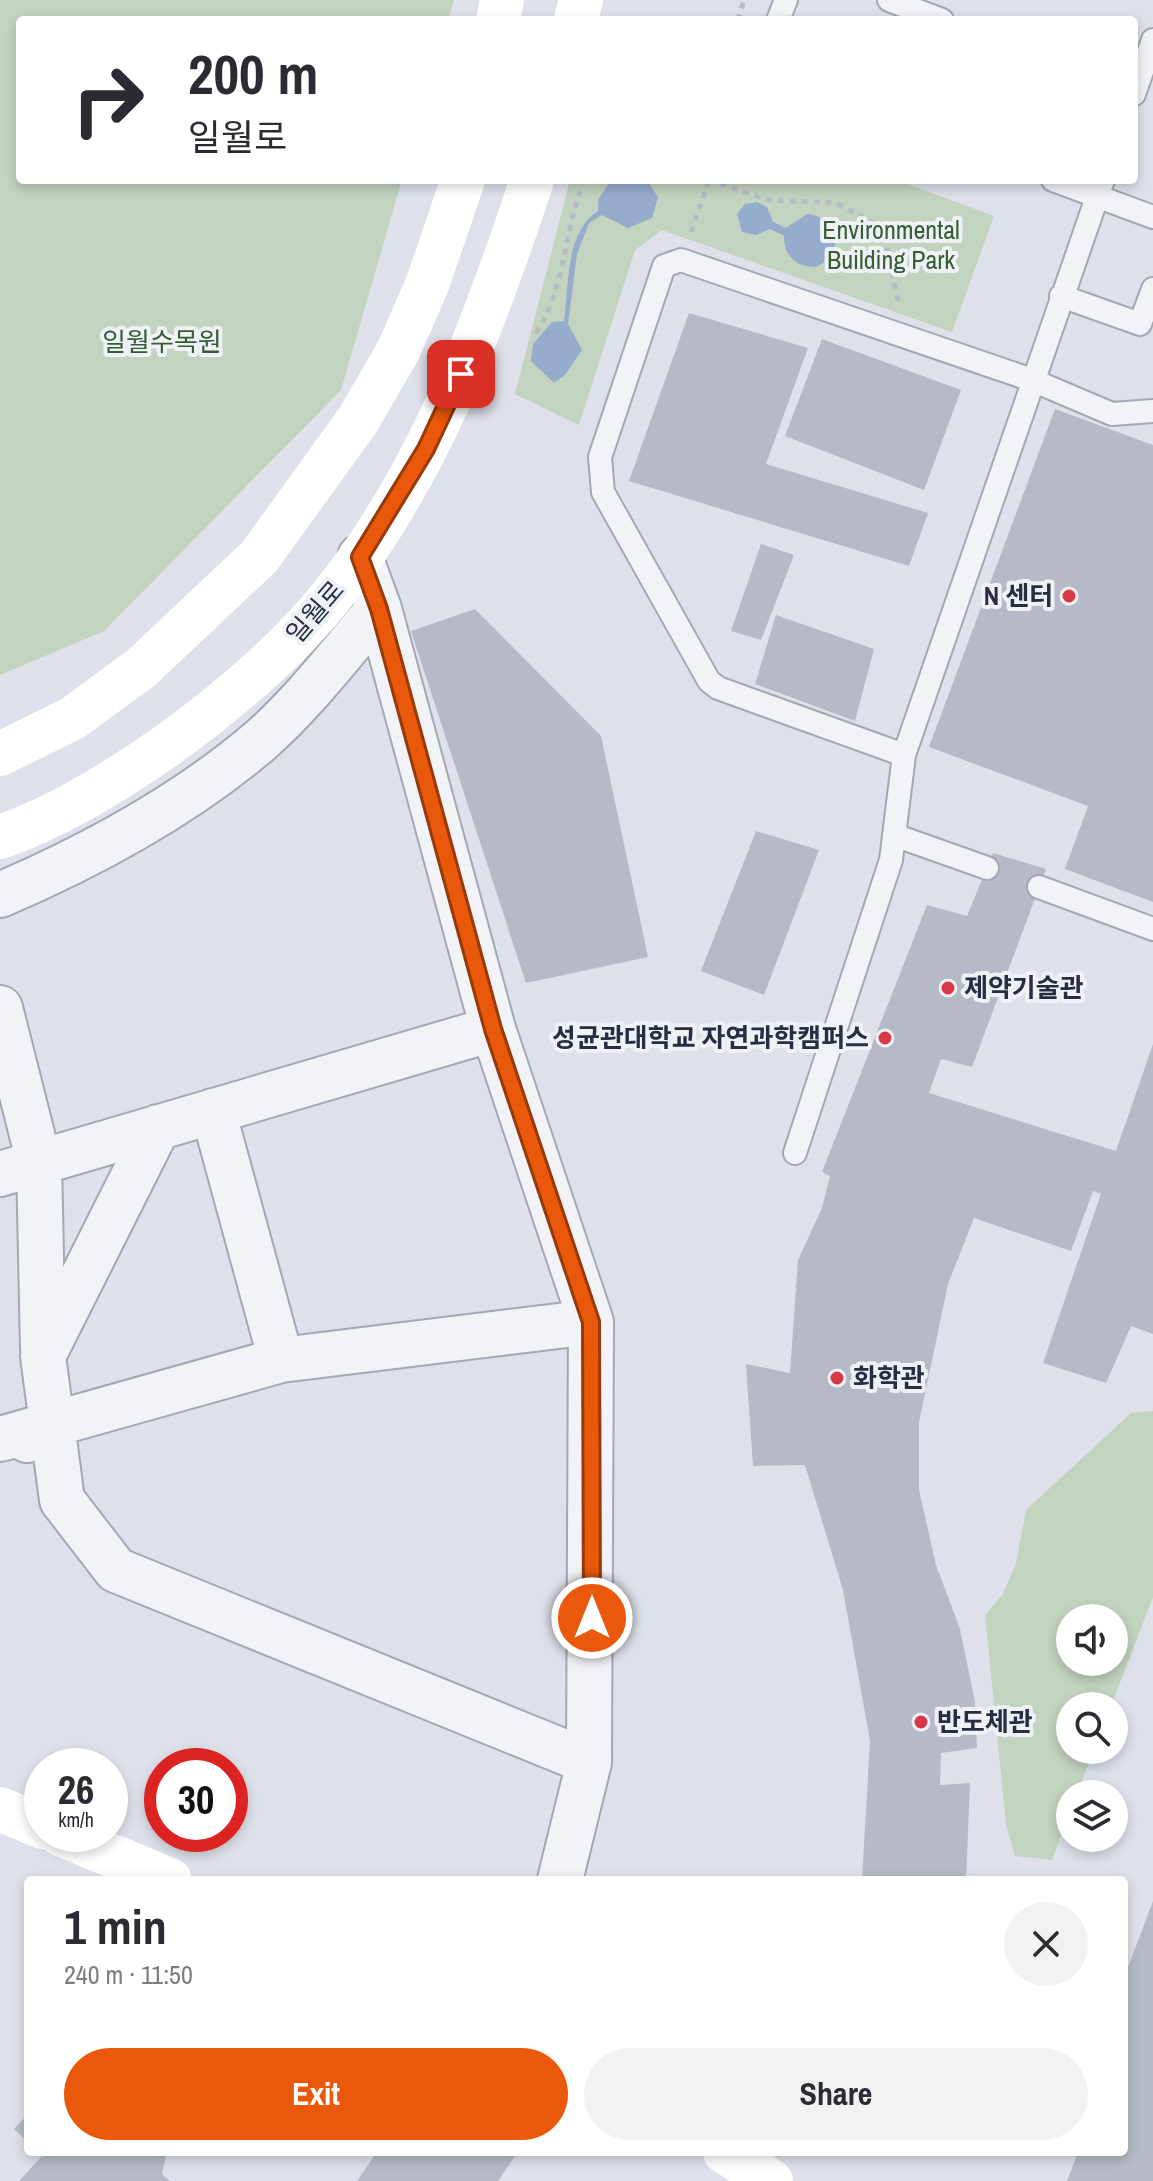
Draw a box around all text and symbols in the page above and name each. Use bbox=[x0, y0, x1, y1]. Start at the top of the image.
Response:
text: 200 m bbox=[188, 36, 318, 111]
icon: right bbox=[56, 48, 160, 152]
text: 일월로 bbox=[188, 113, 287, 161]
park label: Environmental Building Park bbox=[822, 212, 960, 277]
park label: 일월수목원 bbox=[102, 324, 222, 359]
pin bbox=[427, 340, 495, 408]
icon: arrive bbox=[439, 352, 483, 396]
street label: 일월로 bbox=[278, 573, 351, 650]
place label: N 센터 bbox=[984, 578, 1053, 613]
marker: N 센터 bbox=[1060, 587, 1078, 605]
place label: 제약기술관 bbox=[964, 970, 1084, 1005]
marker: 제약기술관 bbox=[939, 979, 957, 997]
place label: 성균관대학교 자연과학캠퍼스 bbox=[552, 1020, 869, 1055]
marker: 성균관대학교 자연과학캠퍼스 bbox=[876, 1029, 894, 1047]
place label: 화학관 bbox=[853, 1360, 925, 1395]
marker: 화학관 bbox=[828, 1369, 846, 1387]
position arrow bbox=[550, 1576, 634, 1660]
map controls bbox=[1056, 1604, 1128, 1852]
button: sound bbox=[1056, 1604, 1128, 1676]
button: search bbox=[1056, 1692, 1128, 1764]
place label: 반도체관 bbox=[937, 1704, 1033, 1739]
marker: 반도체관 bbox=[912, 1713, 930, 1731]
speed limit sign: 30 bbox=[144, 1748, 248, 1852]
text: 26 bbox=[58, 1763, 94, 1816]
button: layers bbox=[1056, 1780, 1128, 1852]
text: km/h bbox=[58, 1806, 94, 1833]
text: 1 min bbox=[64, 1894, 167, 1959]
button: close bbox=[1004, 1902, 1088, 1986]
text: 240 m · 11:50 bbox=[64, 1957, 193, 1992]
button: Exit bbox=[64, 2048, 568, 2140]
button: Share bbox=[584, 2048, 1088, 2140]

